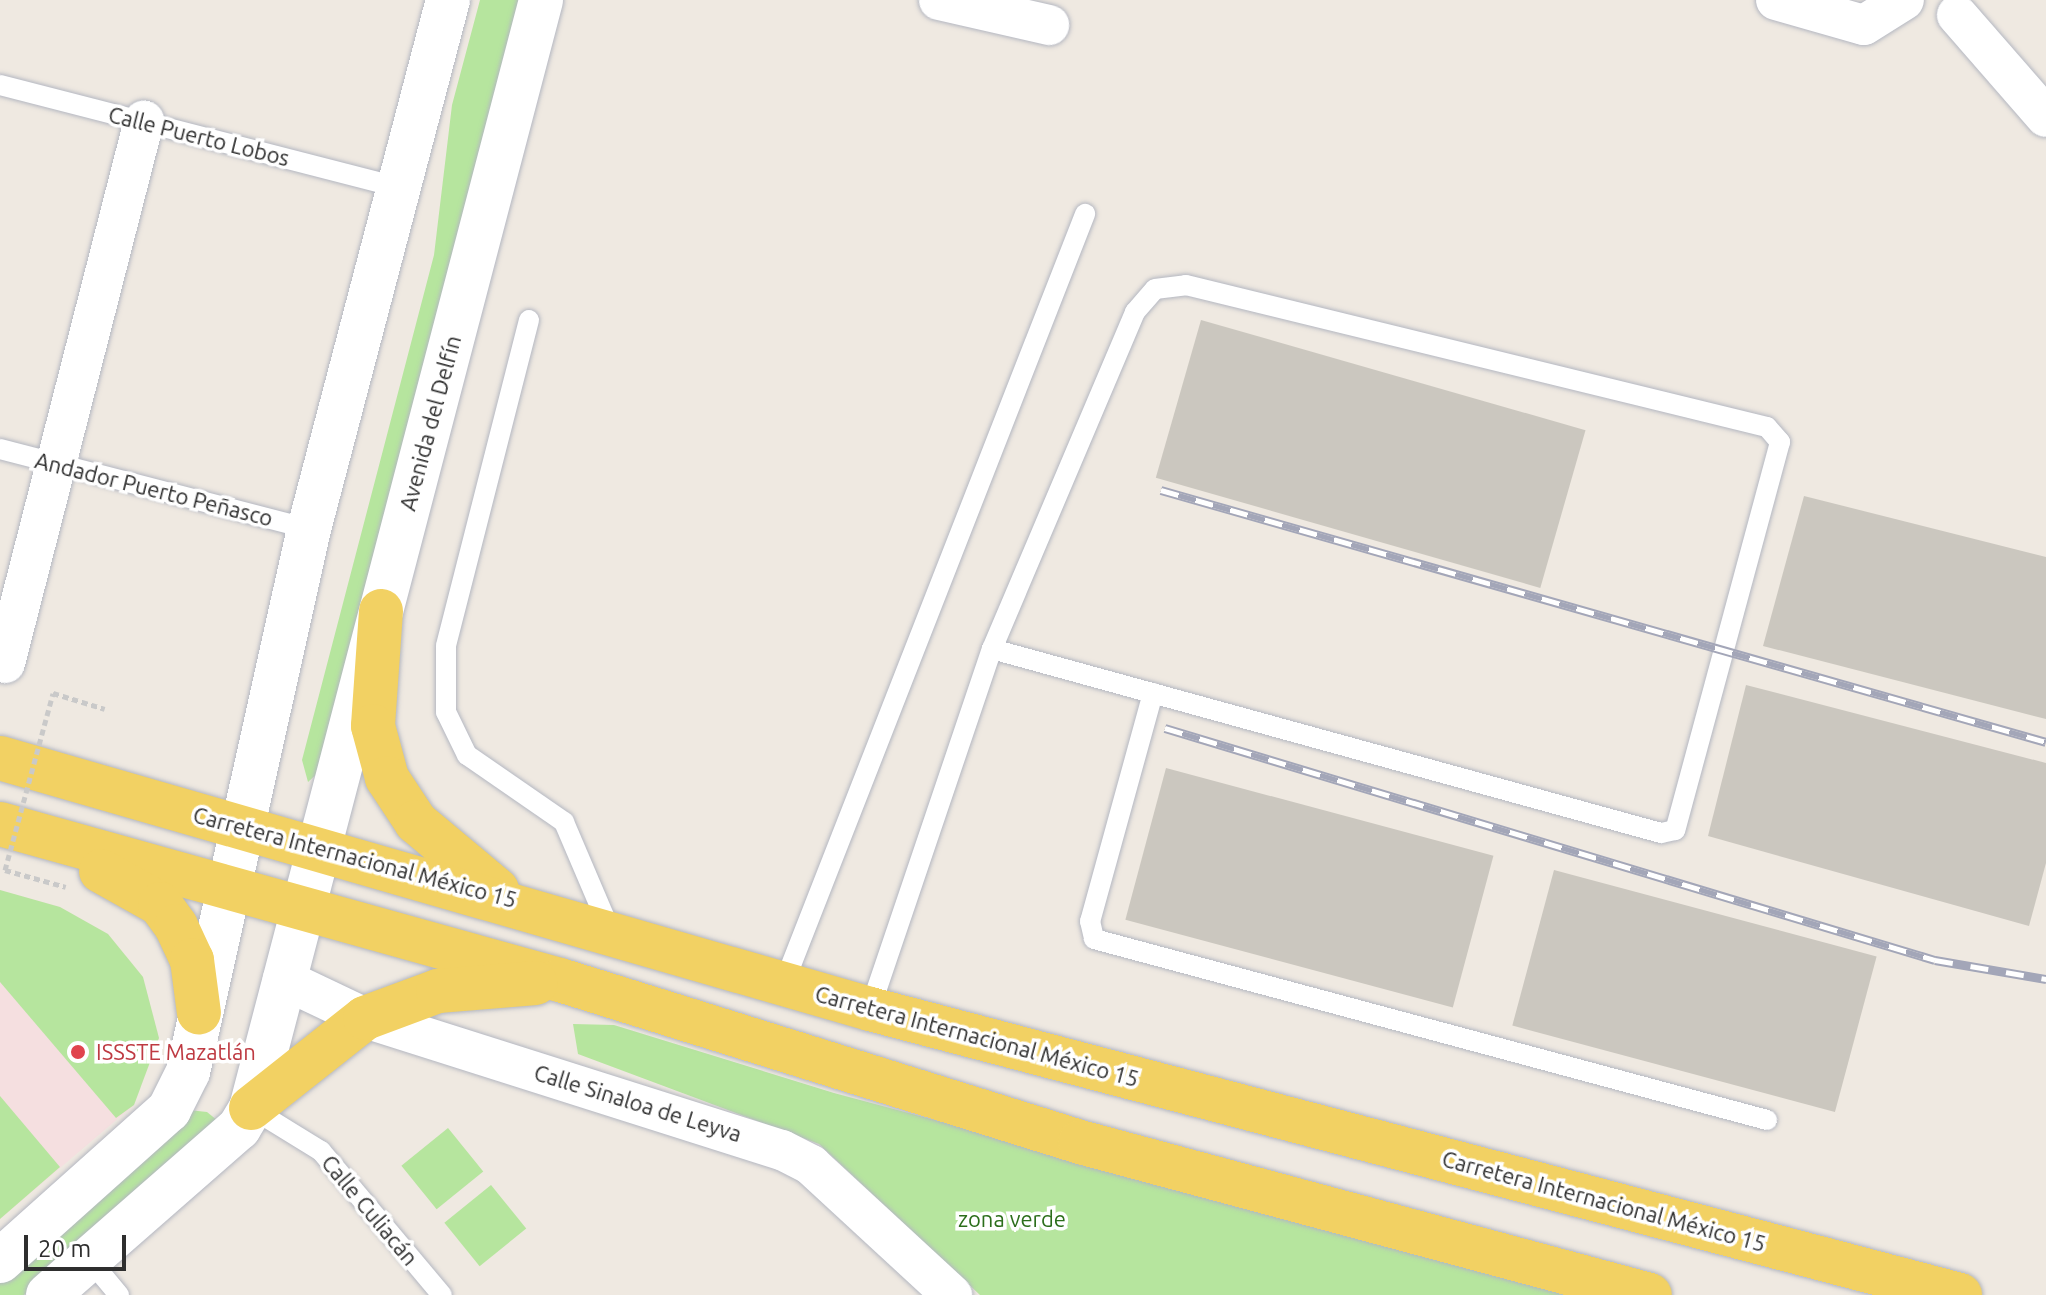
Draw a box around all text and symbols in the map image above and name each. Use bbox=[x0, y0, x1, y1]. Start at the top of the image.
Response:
street label: Calle Puerto Lobos bbox=[106, 101, 292, 171]
street label: Avenida del Delfín bbox=[394, 332, 466, 514]
street label: Andador Puerto Peñasco bbox=[32, 447, 276, 531]
street label: Carretera Internacional México 15 bbox=[190, 801, 520, 913]
street label: Carretera Internacional México 15 bbox=[812, 980, 1142, 1092]
place label: ISSSTE Mazatlán bbox=[96, 1039, 256, 1065]
marker: ISSSTE Mazatlán bbox=[67, 1041, 89, 1063]
street label: Calle Sinaloa de Leyva bbox=[531, 1059, 745, 1147]
street label: Carretera Internacional México 15 bbox=[1439, 1145, 1769, 1257]
street label: Calle Culiacán bbox=[316, 1149, 424, 1271]
park label: zona verde bbox=[958, 1206, 1066, 1232]
scale bar bbox=[28, 1219, 130, 1269]
text: 20 m bbox=[38, 1235, 91, 1262]

